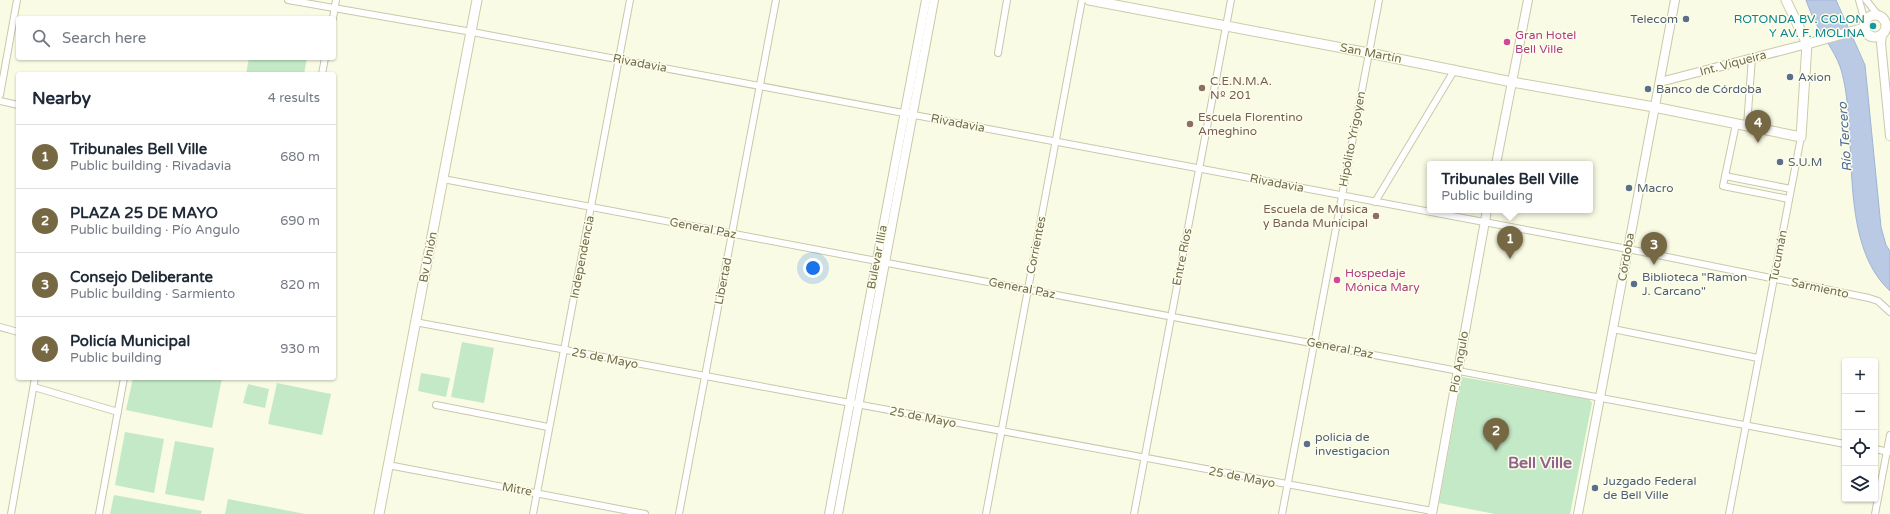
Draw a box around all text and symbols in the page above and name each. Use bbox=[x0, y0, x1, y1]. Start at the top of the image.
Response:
place label: Telecom bbox=[1630, 12, 1678, 26]
place label: ROTONDA BV. COLON Y AV. F. MOLINA bbox=[1734, 12, 1865, 40]
marker: Telecom bbox=[1681, 14, 1691, 24]
search box bbox=[16, 16, 336, 60]
marker: ROTONDA BV. COLON Y AV. F. MOLINA bbox=[1868, 21, 1878, 31]
icon: search bbox=[30, 27, 52, 49]
place label: Gran Hotel Bell Ville bbox=[1515, 28, 1576, 56]
text: Search here bbox=[62, 29, 146, 47]
marker: Gran Hotel Bell Ville bbox=[1502, 37, 1512, 47]
street label: San Martín bbox=[1339, 40, 1403, 66]
street label: Int. Viqueira bbox=[1698, 47, 1768, 79]
street label: Rivadavia bbox=[612, 51, 668, 75]
place label: Axion bbox=[1798, 70, 1831, 84]
marker: Axion bbox=[1785, 72, 1795, 82]
place label: C.E.N.M.A. Nº 201 bbox=[1210, 74, 1272, 102]
place label: Banco de Córdoba bbox=[1656, 82, 1762, 96]
marker: C.E.N.M.A. Nº 201 bbox=[1197, 83, 1207, 93]
marker: Banco de Córdoba bbox=[1643, 84, 1653, 94]
text: Nearby bbox=[32, 88, 91, 109]
text: 4 results bbox=[268, 90, 320, 106]
street label: Hipólito Yrigoyen bbox=[1336, 90, 1368, 188]
water label: Río Tercero bbox=[1835, 100, 1855, 172]
place label: Escuela Florentino Ameghino bbox=[1198, 110, 1303, 138]
pin: 4 bbox=[1745, 110, 1771, 143]
street label: Rivadavia bbox=[930, 111, 986, 135]
marker: Escuela Florentino Ameghino bbox=[1185, 119, 1195, 129]
text: Tribunales Bell Ville bbox=[70, 140, 207, 158]
text: 1 bbox=[41, 149, 49, 165]
text: 680 m bbox=[280, 149, 320, 165]
place label: S.U.M bbox=[1788, 155, 1822, 169]
marker: S.U.M bbox=[1775, 157, 1785, 167]
text: Public building · Rivadavia bbox=[70, 158, 231, 174]
popup bbox=[1427, 161, 1593, 213]
text: Tribunales Bell Ville bbox=[1441, 170, 1579, 188]
street label: Rivadavia bbox=[1249, 171, 1305, 195]
place label: Macro bbox=[1637, 181, 1673, 195]
marker: Macro bbox=[1624, 183, 1634, 193]
text: Public building bbox=[1441, 188, 1533, 204]
place label: Escuela de Musica y Banda Municipal bbox=[1263, 202, 1368, 230]
text: PLAZA 25 DE MAYO bbox=[70, 204, 218, 222]
marker: Escuela de Musica y Banda Municipal bbox=[1371, 211, 1381, 221]
text: 2 bbox=[41, 213, 49, 229]
text: 690 m bbox=[280, 213, 320, 229]
street label: Independencia bbox=[567, 214, 597, 300]
street label: General Paz bbox=[668, 215, 738, 241]
street label: Corrientes bbox=[1024, 215, 1049, 275]
text: Public building · Pío Angulo bbox=[70, 222, 240, 238]
street label: Bulevar Illia bbox=[864, 224, 890, 290]
pin: 1 bbox=[1497, 226, 1523, 259]
street label: Entre Ríos bbox=[1170, 227, 1194, 287]
street label: Tucumán bbox=[1766, 229, 1790, 283]
street label: Bv Unión bbox=[416, 230, 440, 284]
street label: Córdoba bbox=[1615, 232, 1637, 282]
pin: 3 bbox=[1641, 232, 1667, 265]
street label: Libertad bbox=[712, 256, 734, 306]
your location bbox=[803, 258, 823, 278]
place label: Hospedaje Mónica Mary bbox=[1345, 266, 1420, 294]
text: Consejo Deliberante bbox=[70, 268, 213, 286]
place label: Biblioteca "Ramon J. Carcano" bbox=[1642, 270, 1747, 298]
street label: General Paz bbox=[987, 275, 1057, 301]
marker: Hospedaje Mónica Mary bbox=[1332, 275, 1342, 285]
street label: Sarmiento bbox=[1790, 275, 1850, 301]
text: 3 bbox=[41, 277, 49, 293]
text: 820 m bbox=[280, 277, 320, 293]
marker: Biblioteca "Ramon J. Carcano" bbox=[1629, 279, 1639, 289]
text: Public building · Sarmiento bbox=[70, 286, 235, 302]
street label: Pío Angulo bbox=[1447, 330, 1471, 394]
text: Policía Municipal bbox=[70, 332, 190, 350]
street label: General Paz bbox=[1305, 335, 1375, 361]
text: 4 bbox=[41, 341, 49, 357]
text: 930 m bbox=[280, 341, 320, 357]
street label: 25 de Mayo bbox=[571, 345, 639, 371]
text: Public building bbox=[70, 350, 162, 366]
map controls bbox=[1842, 358, 1878, 502]
button: + bbox=[1842, 358, 1878, 394]
button: − bbox=[1842, 394, 1878, 430]
street label: 25 de Mayo bbox=[889, 404, 957, 430]
pin: 2 bbox=[1483, 418, 1509, 451]
place label: policia de investigacion bbox=[1315, 430, 1390, 458]
button: locate bbox=[1842, 430, 1878, 466]
marker: policia de investigacion bbox=[1302, 439, 1312, 449]
district label: Bell Ville bbox=[1508, 453, 1572, 473]
street label: 25 de Mayo bbox=[1208, 464, 1276, 490]
button: layers bbox=[1842, 466, 1878, 502]
place label: Juzgado Federal de Bell Ville bbox=[1603, 474, 1696, 502]
street label: Mitre bbox=[501, 479, 533, 499]
marker: Juzgado Federal de Bell Ville bbox=[1590, 483, 1600, 493]

